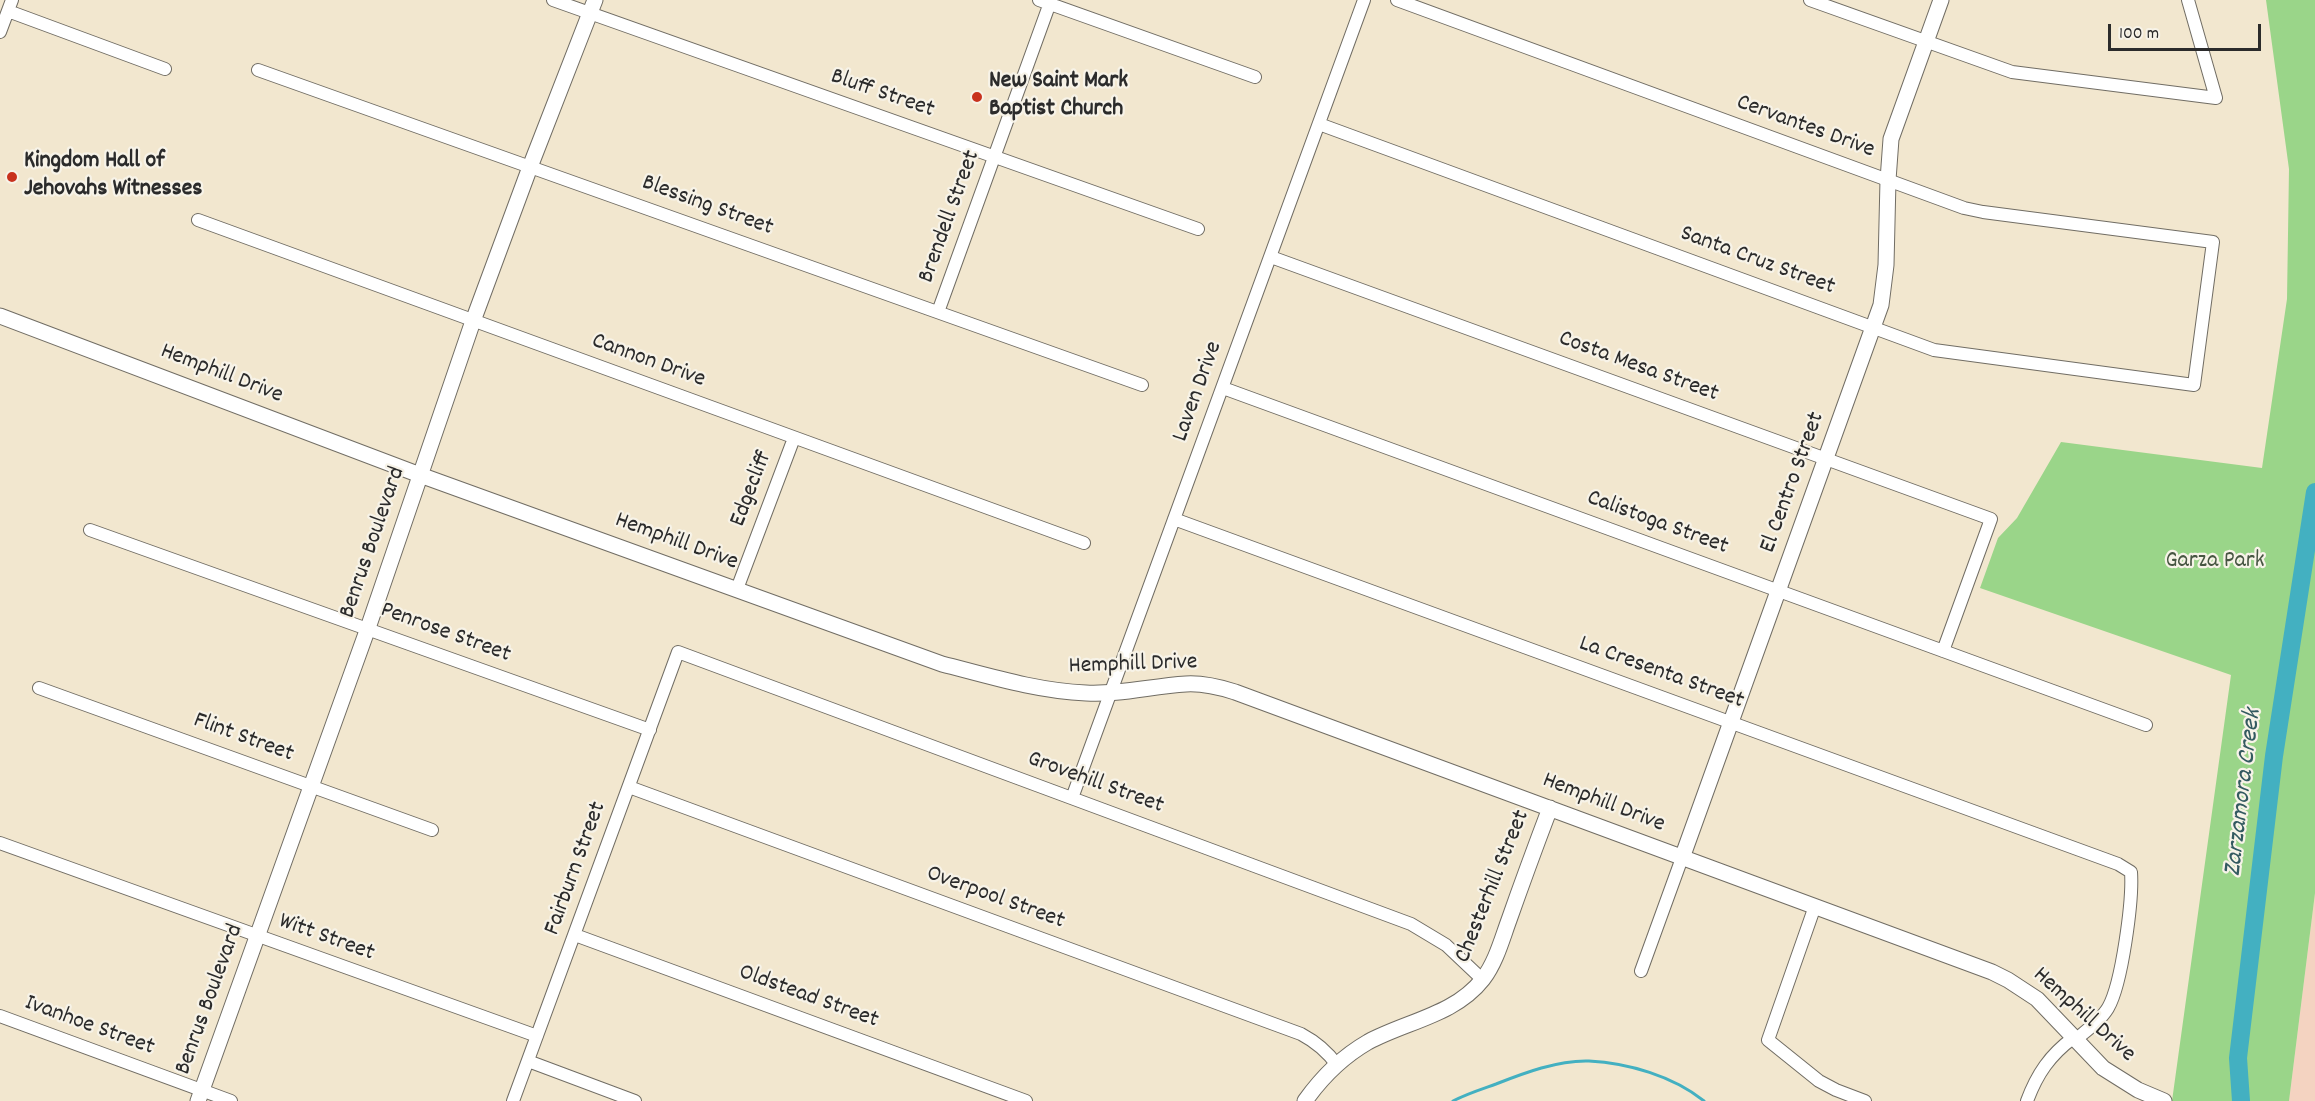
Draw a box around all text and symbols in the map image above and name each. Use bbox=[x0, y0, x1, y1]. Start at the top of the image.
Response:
scale bar bbox=[2111, 12, 2264, 50]
text: 100 m bbox=[2119, 22, 2159, 47]
street label: Bluff Street bbox=[826, 64, 938, 126]
place label: New Saint Mark Baptist Church bbox=[989, 69, 1128, 125]
marker: New Saint Mark Baptist Church bbox=[970, 90, 984, 104]
street label: Cervantes Drive bbox=[1732, 90, 1878, 166]
street label: Brendell Street bbox=[914, 147, 988, 287]
place label: Kingdom Hall of Jehovahs Witnesses bbox=[24, 149, 202, 205]
marker: Kingdom Hall of Jehovahs Witnesses bbox=[5, 170, 19, 184]
street label: Blessing Street bbox=[637, 170, 777, 244]
street label: Santa Cruz Street bbox=[1676, 221, 1838, 303]
street label: Costa Mesa Street bbox=[1554, 326, 1722, 410]
street label: Cannon Drive bbox=[587, 328, 709, 396]
street label: Hemphill Drive bbox=[156, 338, 286, 412]
street label: Laven Drive bbox=[1168, 338, 1230, 446]
street label: El Centro Street bbox=[1755, 409, 1833, 557]
street label: Edgecliff bbox=[725, 447, 781, 531]
street label: Benrus Boulevard bbox=[335, 464, 413, 622]
street label: Calistoga Street bbox=[1582, 485, 1732, 563]
street label: Hemphill Drive bbox=[610, 507, 742, 579]
park label: Garza Park bbox=[2165, 549, 2265, 577]
street label: Penrose Street bbox=[376, 597, 514, 671]
street label: La Cresenta Street bbox=[1575, 631, 1747, 717]
street label: Hemphill Drive bbox=[1068, 649, 1198, 683]
water label: Zarzamora Creek bbox=[2219, 707, 2271, 879]
street label: Flint Street bbox=[189, 708, 297, 770]
street label: Grovehill Street bbox=[1023, 746, 1167, 822]
street label: Hemphill Drive bbox=[1538, 767, 1668, 841]
street label: Fairburn Street bbox=[540, 798, 614, 940]
street label: Chesterhill Street bbox=[1450, 806, 1538, 968]
street label: Overpool Street bbox=[922, 861, 1068, 937]
street label: Witt Street bbox=[274, 908, 378, 970]
street label: Benrus Boulevard bbox=[170, 921, 252, 1079]
street label: Oldstead Street bbox=[734, 959, 882, 1037]
street label: Hemphill Drive bbox=[2025, 962, 2141, 1070]
street label: Ivanhoe Street bbox=[20, 990, 158, 1064]

